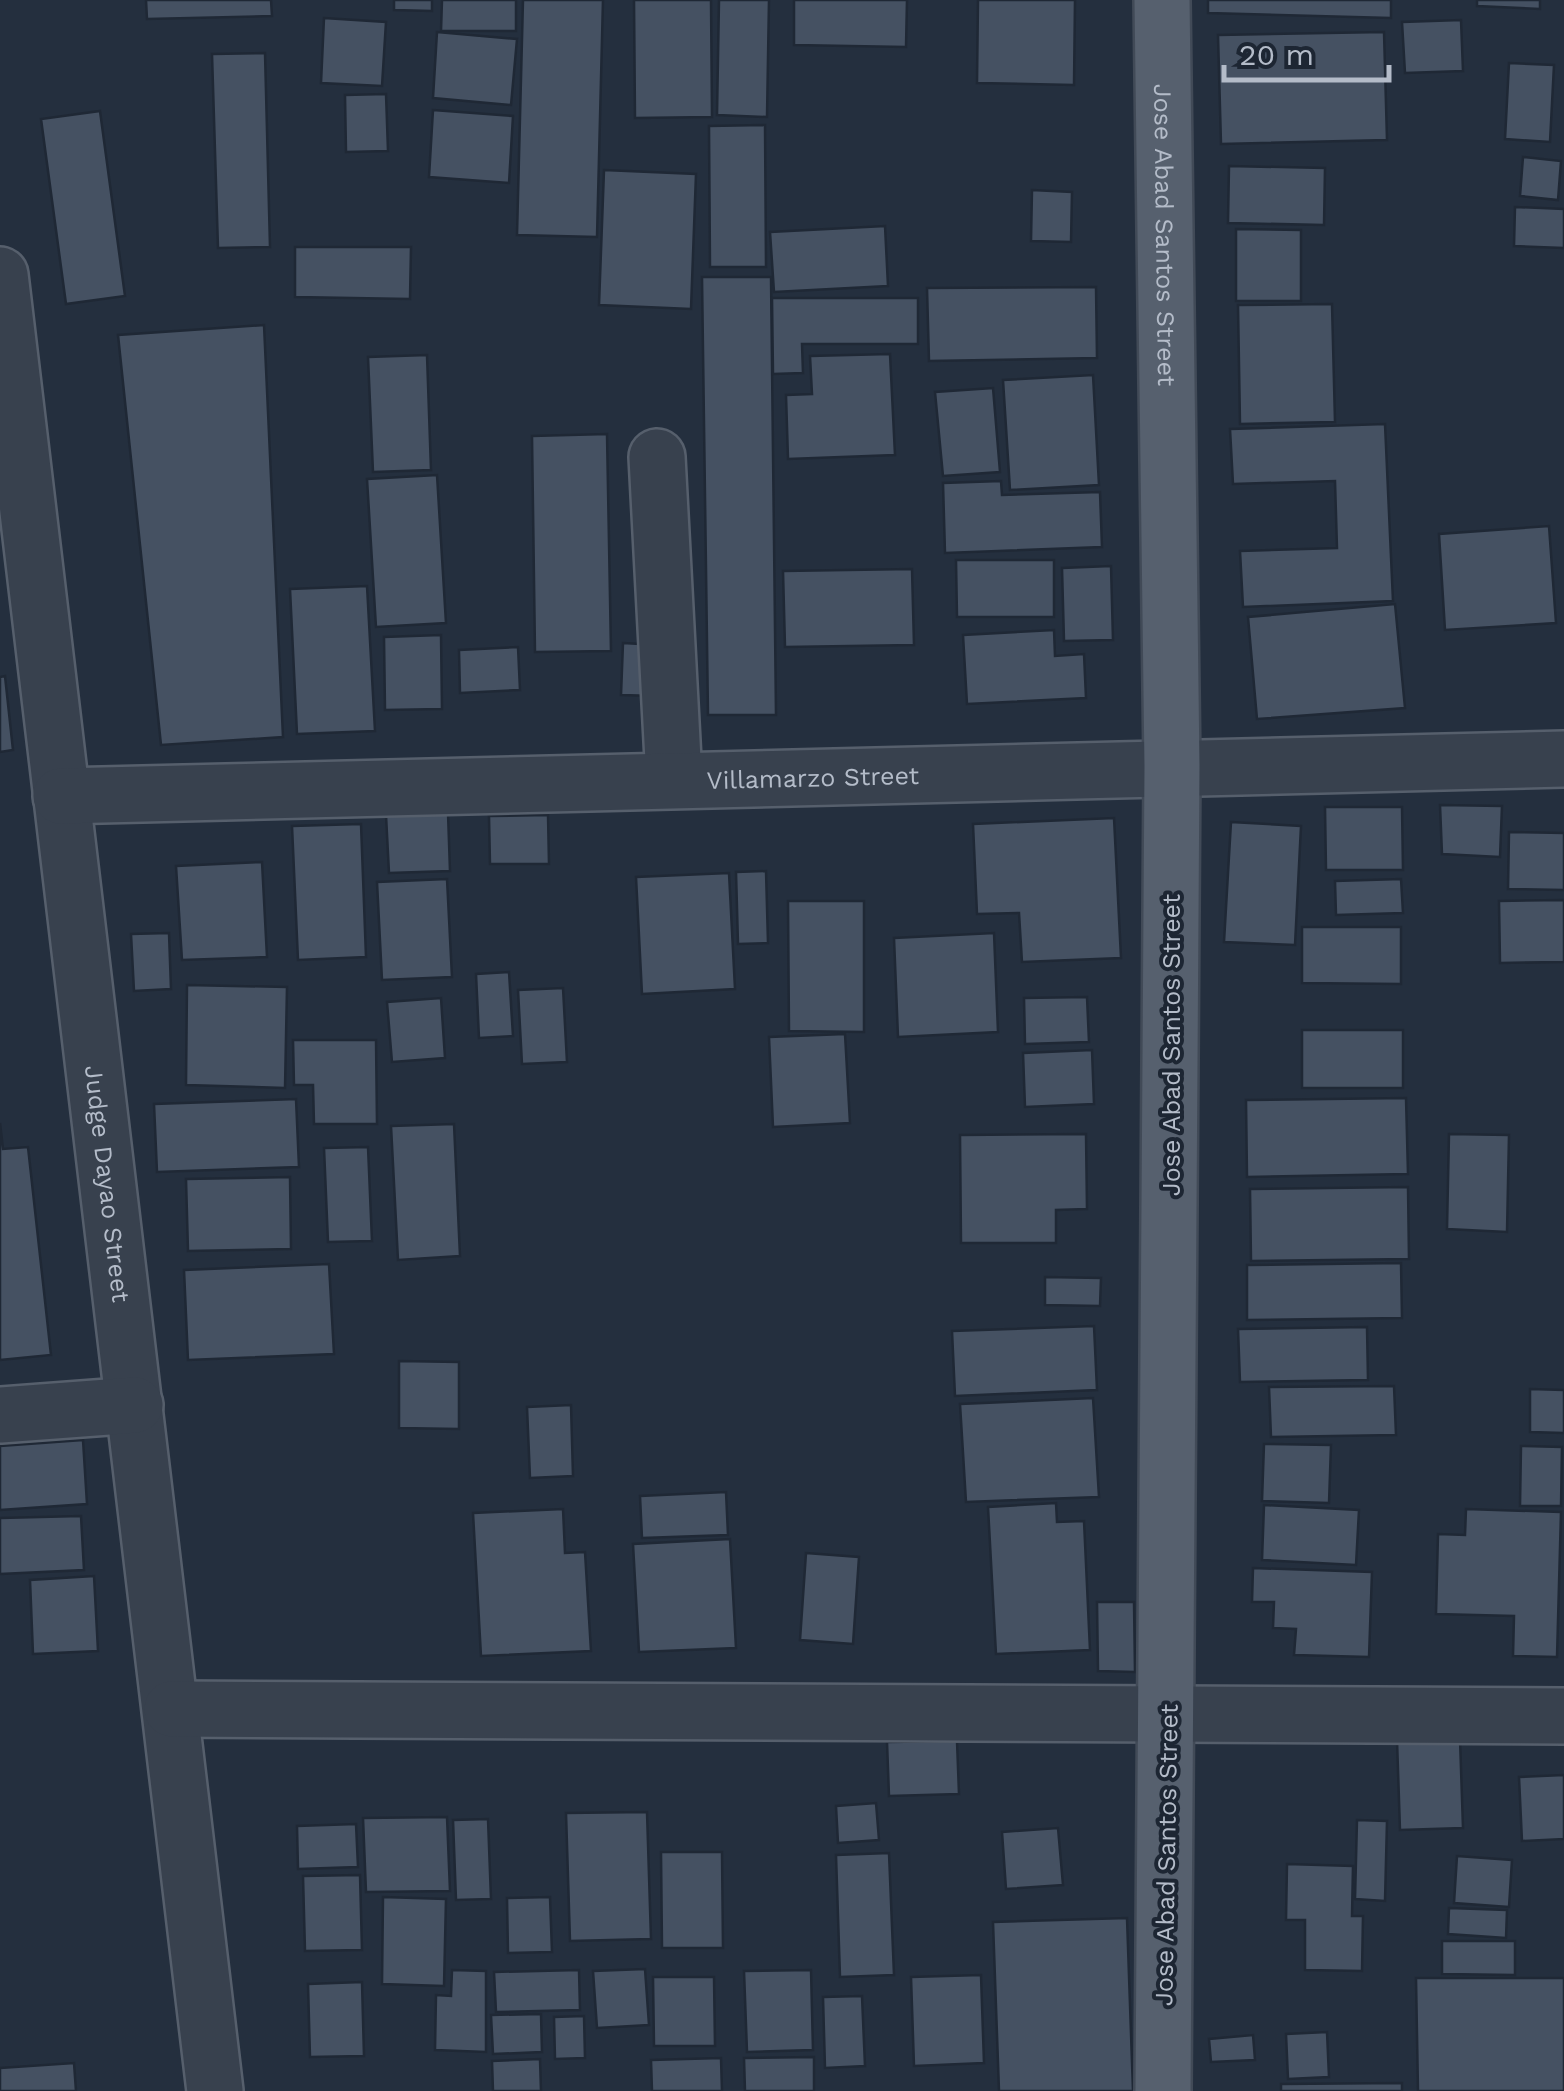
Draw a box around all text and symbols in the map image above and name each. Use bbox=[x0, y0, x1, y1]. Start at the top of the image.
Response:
scale bar bbox=[1224, 20, 1389, 82]
text: 20 m bbox=[1239, 37, 1314, 72]
street label: Jose Abad Santos Street bbox=[1148, 84, 1181, 387]
street label: Villamarzo Street bbox=[706, 761, 920, 795]
street label: Jose Abad Santos Street bbox=[1157, 893, 1186, 1196]
street label: Judge Dayao Street bbox=[79, 1064, 136, 1304]
street label: Jose Abad Santos Street bbox=[1149, 1703, 1184, 2006]

